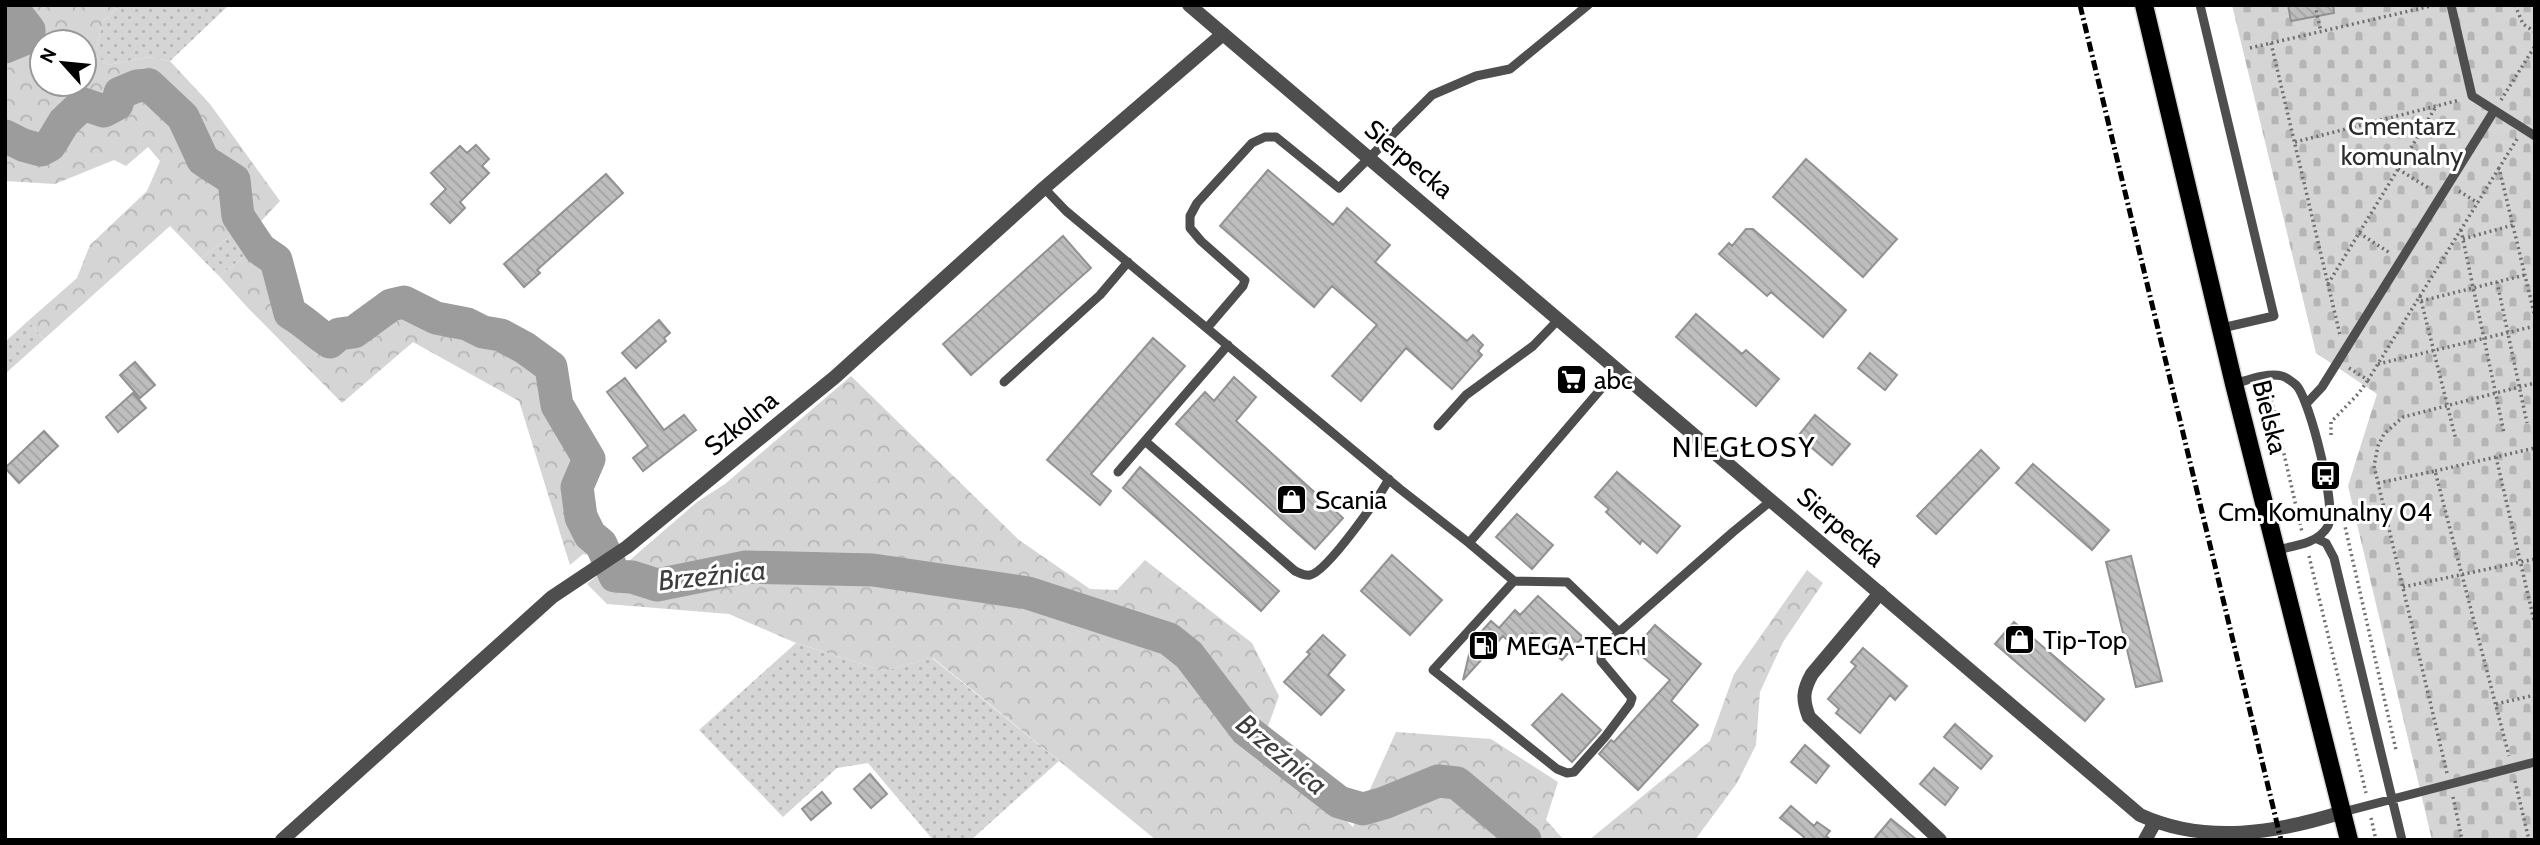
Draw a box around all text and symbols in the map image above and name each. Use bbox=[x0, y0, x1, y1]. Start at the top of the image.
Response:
north arrow bbox=[28, 28, 98, 98]
text: N bbox=[35, 44, 62, 67]
park label: Cmentarz komunalny bbox=[2341, 110, 2463, 172]
street label: Sierpecka bbox=[1358, 113, 1460, 206]
supermarket icon: abc bbox=[1554, 363, 1588, 397]
place label: abc bbox=[1594, 364, 1633, 396]
street label: Bielska bbox=[2245, 377, 2295, 458]
street label: Szkolna bbox=[698, 383, 785, 462]
district label: NIEGŁOSY bbox=[1672, 430, 1816, 464]
bus stop icon: Cm. Komunalny 04 bbox=[2308, 459, 2342, 493]
street label: Sierpecka bbox=[1791, 480, 1892, 574]
shop icon: Scania bbox=[1275, 483, 1309, 517]
place label: Scania bbox=[1315, 484, 1388, 516]
place label: Cm. Komunalny 04 bbox=[2218, 496, 2432, 528]
water label: Brzeźnica bbox=[656, 552, 768, 598]
shop icon: Tip-Top bbox=[2003, 623, 2037, 657]
place label: Tip-Top bbox=[2043, 624, 2127, 656]
fuel station icon: MEGA-TECH bbox=[1466, 629, 1500, 663]
place label: MEGA-TECH bbox=[1506, 630, 1647, 662]
water label: Brzeźnica bbox=[1230, 706, 1334, 802]

